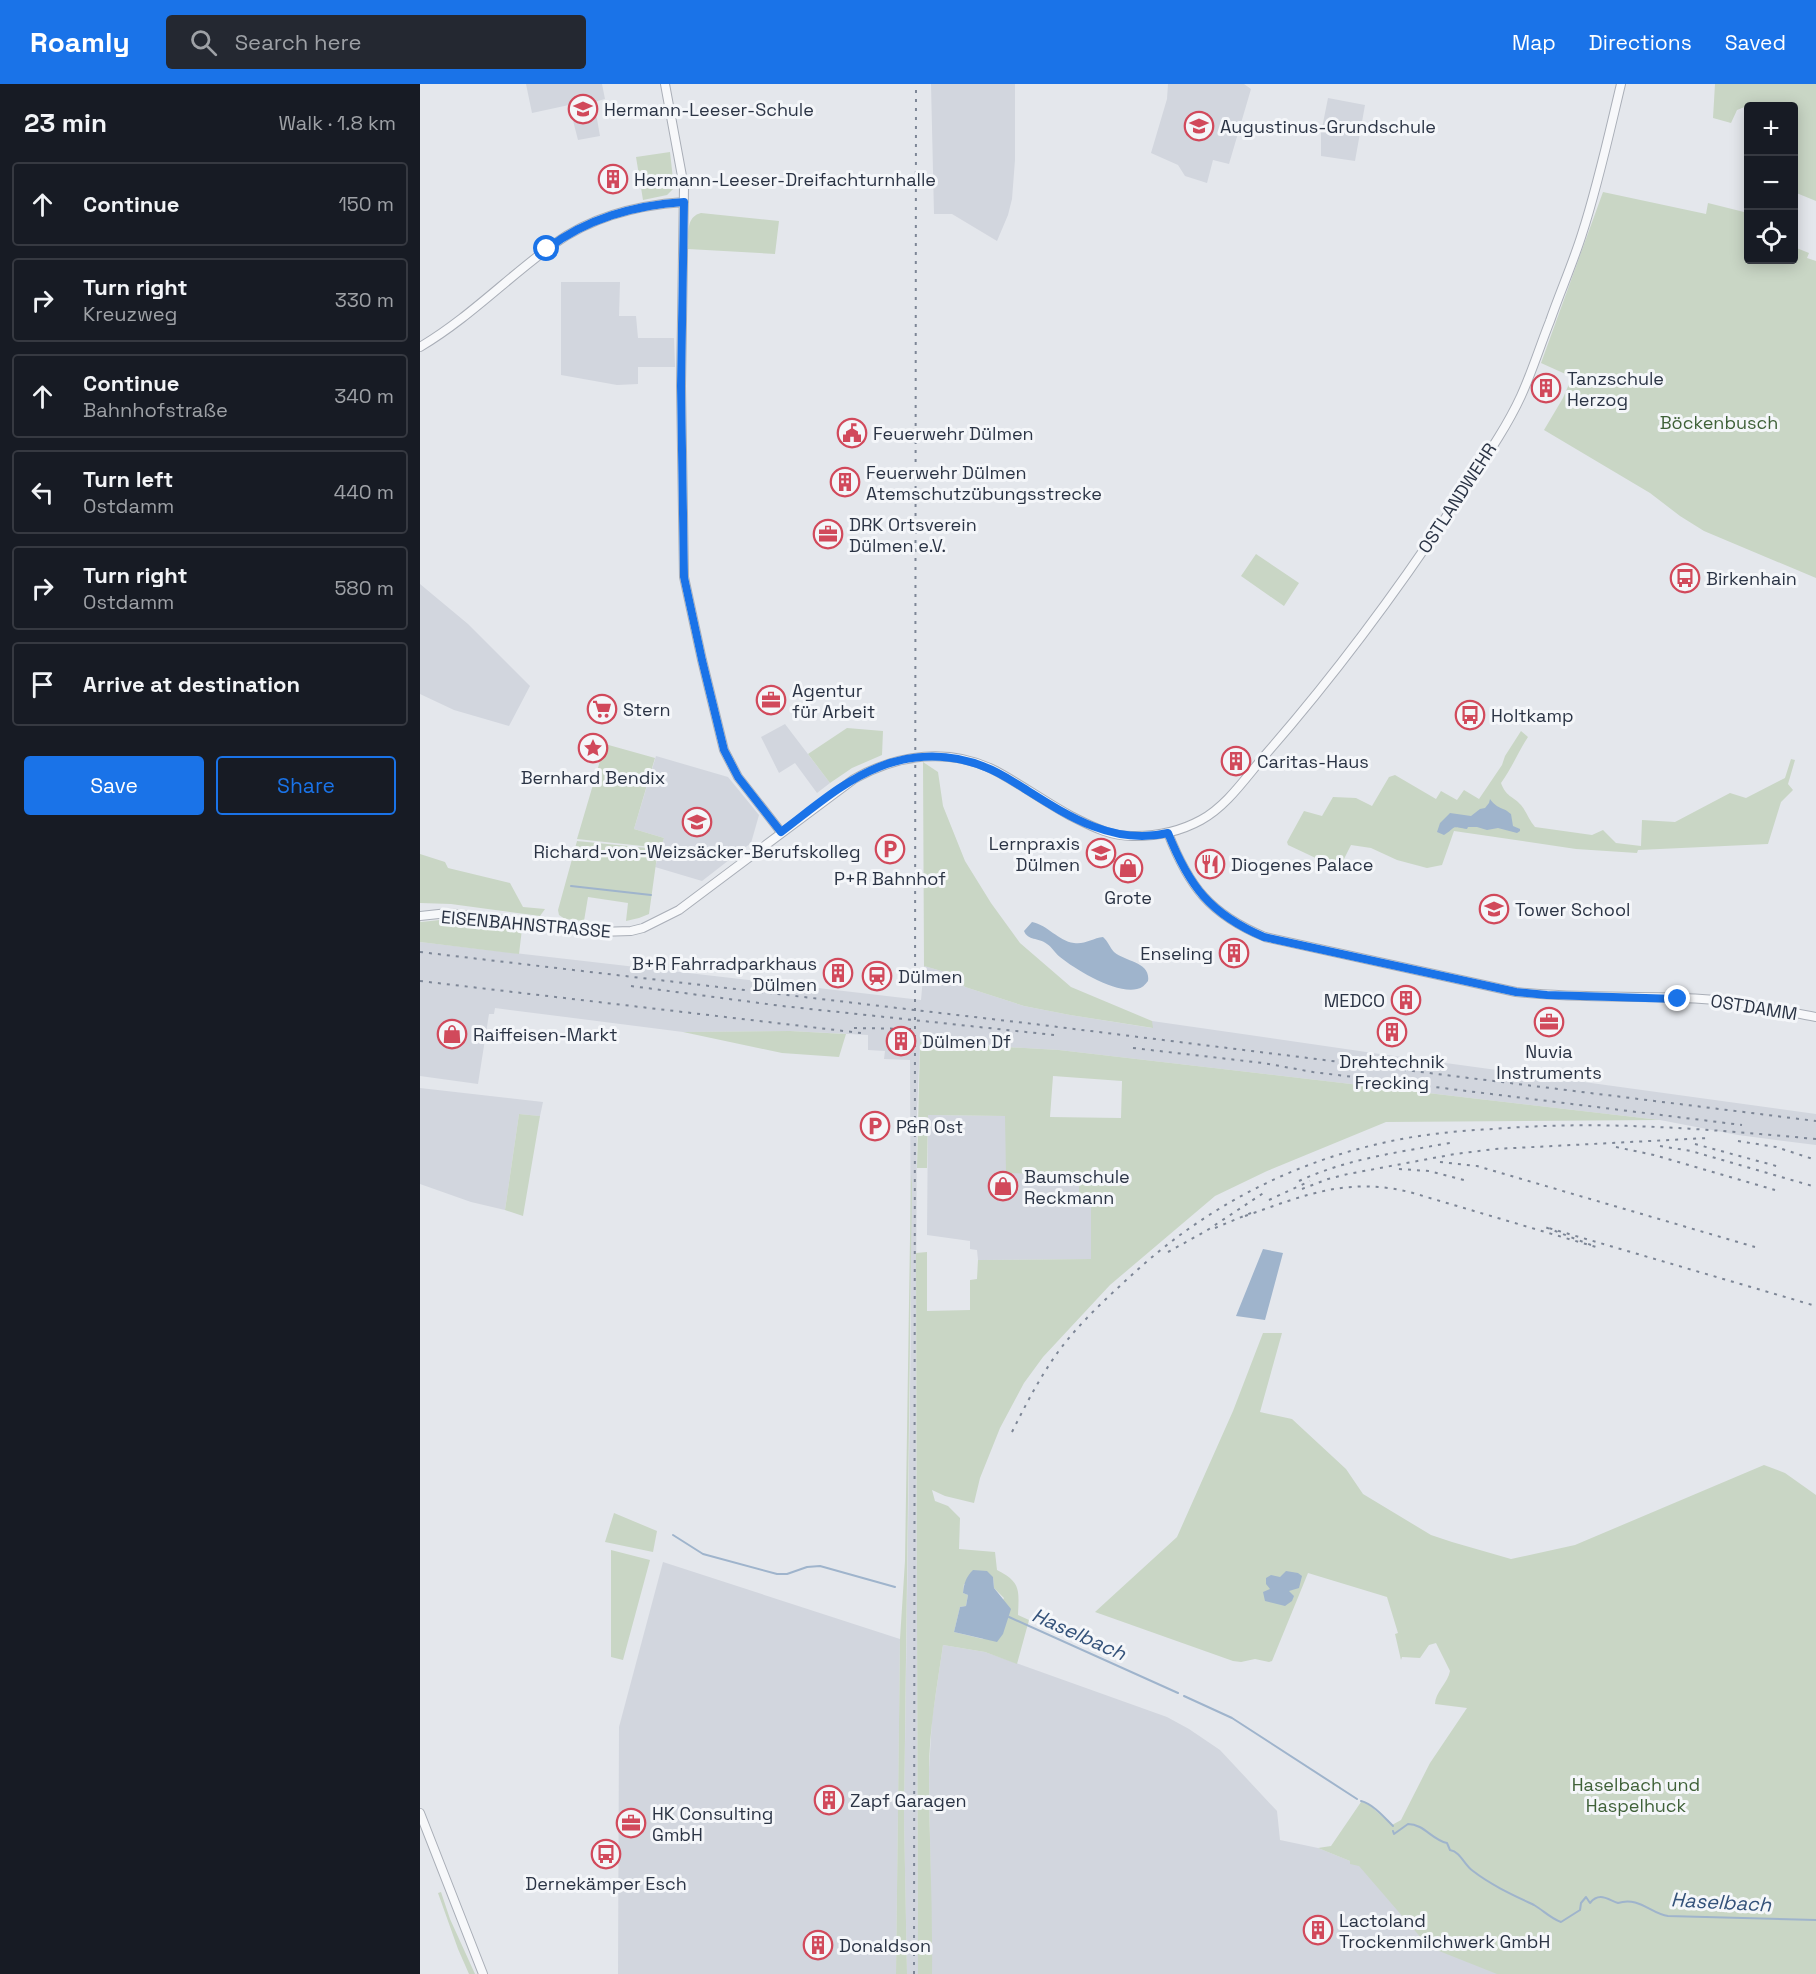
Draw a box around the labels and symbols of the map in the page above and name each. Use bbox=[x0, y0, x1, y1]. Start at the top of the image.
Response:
school or university icon: Hermann-Leeser-Schule bbox=[567, 93, 599, 125]
place label: Hermann-Leeser-Schule bbox=[604, 98, 814, 121]
school or university icon: Augustinus-Grundschule bbox=[1183, 110, 1215, 142]
place label: Augustinus-Grundschule bbox=[1220, 115, 1436, 138]
building icon: Hermann-Leeser-Dreifachturnhalle bbox=[597, 163, 629, 195]
place label: Hermann-Leeser-Dreifachturnhalle bbox=[634, 168, 936, 191]
route start bbox=[533, 235, 559, 261]
place label: Tanzschule Herzog bbox=[1567, 367, 1664, 411]
building icon: Tanzschule Herzog bbox=[1530, 372, 1562, 404]
park label: Böckenbusch bbox=[1660, 411, 1778, 434]
public building icon: Feuerwehr Dülmen bbox=[836, 417, 868, 449]
place label: Feuerwehr Dülmen bbox=[873, 422, 1034, 445]
street label: OSTLANDWEHR bbox=[1413, 438, 1501, 558]
place label: Feuerwehr Dülmen Atemschutzübungsstrecke bbox=[866, 461, 1102, 505]
building icon: Feuerwehr Dülmen Atemschutzübungsstrecke bbox=[829, 466, 861, 498]
place label: DRK Ortsverein Dülmen e.V. bbox=[849, 513, 977, 557]
office icon: DRK Ortsverein Dülmen e.V. bbox=[812, 518, 844, 550]
bus stop icon: Birkenhain bbox=[1669, 562, 1701, 594]
place label: Birkenhain bbox=[1706, 567, 1797, 590]
place label: Agentur für Arbeit bbox=[792, 679, 875, 723]
office icon: Agentur für Arbeit bbox=[755, 684, 787, 716]
supermarket icon: Stern bbox=[586, 693, 618, 725]
place label: Stern bbox=[623, 698, 670, 721]
bus stop icon: Holtkamp bbox=[1454, 699, 1486, 731]
place label: Holtkamp bbox=[1491, 704, 1574, 727]
place icon: Bernhard Bendix bbox=[577, 732, 609, 764]
building icon: Caritas-Haus bbox=[1220, 745, 1252, 777]
place label: Caritas-Haus bbox=[1257, 750, 1369, 773]
place label: Bernhard Bendix bbox=[521, 766, 665, 789]
school or university icon: Richard-von-Weizsäcker-Berufskolleg bbox=[681, 806, 713, 838]
place label: Lernpraxis Dülmen bbox=[989, 832, 1080, 876]
parking icon: P+R Bahnhof bbox=[874, 833, 906, 865]
school or university icon: Lernpraxis Dülmen bbox=[1085, 837, 1117, 869]
place label: Richard-von-Weizsäcker-Berufskolleg bbox=[534, 840, 860, 863]
restaurant icon: Diogenes Palace bbox=[1194, 848, 1226, 880]
shop icon: Grote bbox=[1112, 852, 1144, 884]
place label: Diogenes Palace bbox=[1231, 853, 1373, 876]
place label: P+R Bahnhof bbox=[834, 867, 946, 890]
place label: Grote bbox=[1104, 886, 1152, 909]
school or university icon: Tower School bbox=[1478, 893, 1510, 925]
place label: Tower School bbox=[1515, 898, 1631, 921]
street label: EISENBAHNSTRASSE bbox=[440, 905, 612, 943]
building icon: Enseling bbox=[1218, 937, 1250, 969]
place label: Enseling bbox=[1140, 942, 1213, 965]
place label: B+R Fahrradparkhaus Dülmen bbox=[632, 952, 817, 996]
building icon: B+R Fahrradparkhaus Dülmen bbox=[822, 957, 854, 989]
station icon: Dülmen bbox=[861, 960, 893, 992]
place label: Dülmen bbox=[898, 965, 963, 988]
building icon: MEDCO bbox=[1390, 984, 1422, 1016]
route end bbox=[1664, 985, 1690, 1011]
place label: MEDCO bbox=[1324, 989, 1385, 1012]
street label: OSTDAMM bbox=[1709, 989, 1799, 1025]
office icon: Nuvia Instruments bbox=[1533, 1006, 1565, 1038]
building icon: Drehtechnik Frecking bbox=[1376, 1016, 1408, 1048]
shop icon: Raiffeisen-Markt bbox=[436, 1018, 468, 1050]
place label: Raiffeisen-Markt bbox=[473, 1023, 618, 1046]
building icon: Dülmen Df bbox=[885, 1025, 917, 1057]
place label: Dülmen Df bbox=[922, 1030, 1011, 1053]
place label: Nuvia Instruments bbox=[1496, 1040, 1602, 1084]
place label: Drehtechnik Frecking bbox=[1339, 1050, 1445, 1094]
parking icon: P&R Ost bbox=[859, 1110, 891, 1142]
place label: P&R Ost bbox=[896, 1115, 963, 1138]
place label: Baumschule Reckmann bbox=[1024, 1165, 1130, 1209]
shop icon: Baumschule Reckmann bbox=[987, 1170, 1019, 1202]
water label: Haselbach bbox=[1028, 1602, 1131, 1667]
park label: Haselbach und Haspelhuck bbox=[1572, 1773, 1700, 1817]
building icon: Zapf Garagen bbox=[813, 1784, 845, 1816]
place label: Zapf Garagen bbox=[850, 1789, 967, 1812]
place label: HK Consulting GmbH bbox=[652, 1802, 773, 1846]
office icon: HK Consulting GmbH bbox=[615, 1807, 647, 1839]
bus stop icon: Dernekämper Esch bbox=[590, 1838, 622, 1870]
place label: Dernekämper Esch bbox=[525, 1872, 687, 1895]
water label: Haselbach bbox=[1670, 1886, 1772, 1918]
place label: Lactoland Trockenmilchwerk GmbH bbox=[1339, 1909, 1550, 1953]
building icon: Lactoland Trockenmilchwerk GmbH bbox=[1302, 1914, 1334, 1946]
building icon: Donaldson bbox=[802, 1929, 834, 1961]
place label: Donaldson bbox=[839, 1934, 931, 1957]

